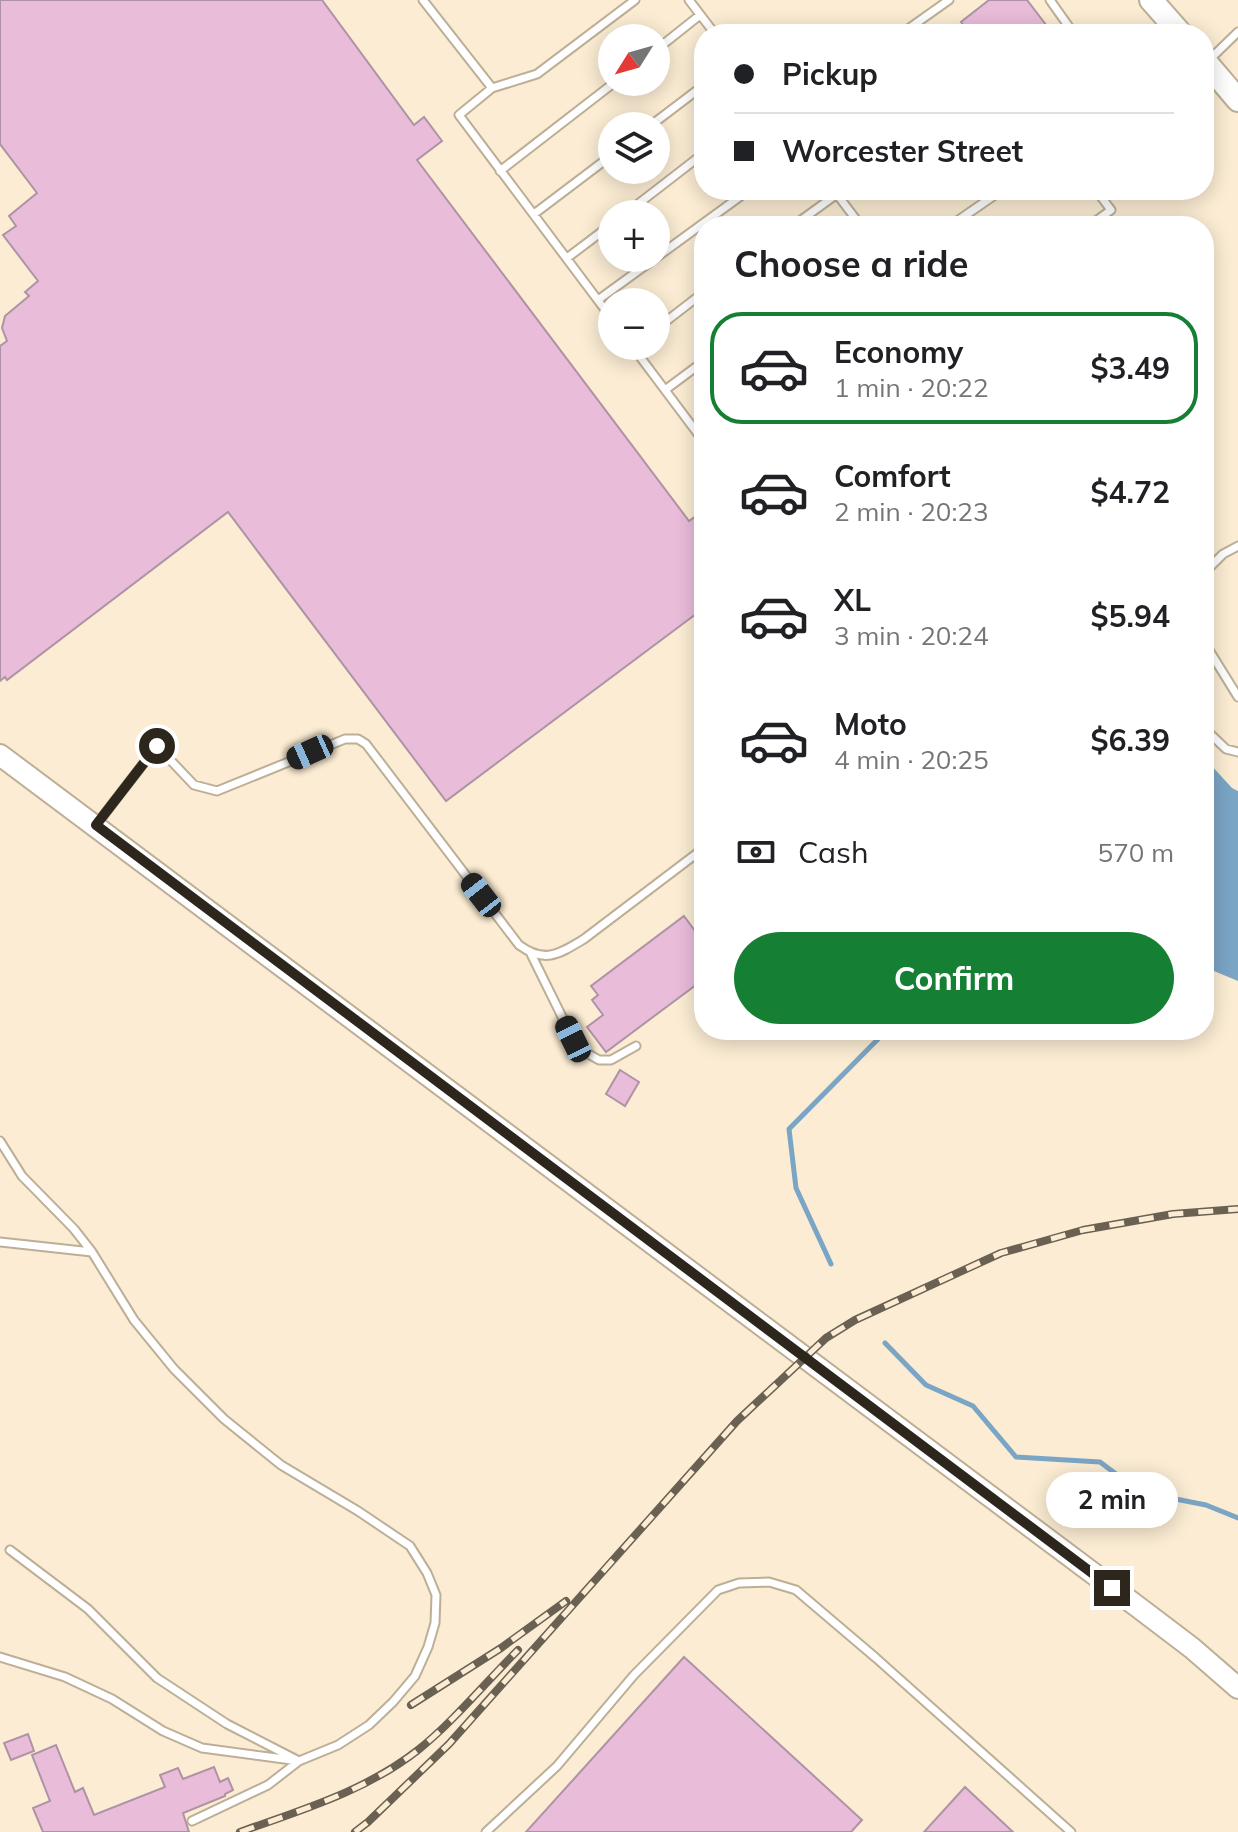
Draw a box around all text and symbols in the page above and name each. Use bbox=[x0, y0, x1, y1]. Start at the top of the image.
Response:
north arrow bbox=[598, 24, 670, 96]
map controls bbox=[598, 24, 670, 360]
text: Pickup bbox=[782, 55, 878, 93]
button: layers bbox=[598, 112, 670, 184]
text: Worcester Street bbox=[782, 132, 1023, 170]
button: + bbox=[598, 200, 670, 272]
text: Choose a ride bbox=[734, 241, 968, 286]
button: − bbox=[598, 288, 670, 360]
icon: car bbox=[738, 332, 810, 404]
text: Economy bbox=[834, 333, 963, 371]
text: $3.49 bbox=[1091, 349, 1170, 387]
text: 1 min · 20:22 bbox=[834, 371, 989, 404]
icon: car bbox=[738, 456, 810, 528]
text: Comfort bbox=[834, 457, 951, 495]
text: $4.72 bbox=[1091, 473, 1170, 511]
text: 2 min · 20:23 bbox=[834, 495, 989, 528]
icon: car bbox=[738, 580, 810, 652]
text: XL bbox=[834, 581, 871, 619]
text: $5.94 bbox=[1091, 597, 1170, 635]
text: 3 min · 20:24 bbox=[834, 619, 989, 652]
icon: car bbox=[738, 704, 810, 776]
text: Moto bbox=[834, 705, 907, 743]
text: $6.39 bbox=[1091, 721, 1170, 759]
route start bbox=[139, 728, 175, 764]
car bbox=[283, 731, 337, 773]
text: 4 min · 20:25 bbox=[834, 743, 989, 776]
icon: cash bbox=[734, 830, 778, 874]
text: Cash bbox=[798, 833, 869, 871]
text: 570 m bbox=[1098, 836, 1174, 869]
car bbox=[457, 869, 505, 921]
button: Confirm bbox=[734, 932, 1174, 1024]
car bbox=[552, 1012, 594, 1066]
callout: 2 min bbox=[1046, 1472, 1178, 1528]
text: 2 min bbox=[1078, 1483, 1146, 1516]
route end bbox=[1094, 1570, 1130, 1606]

